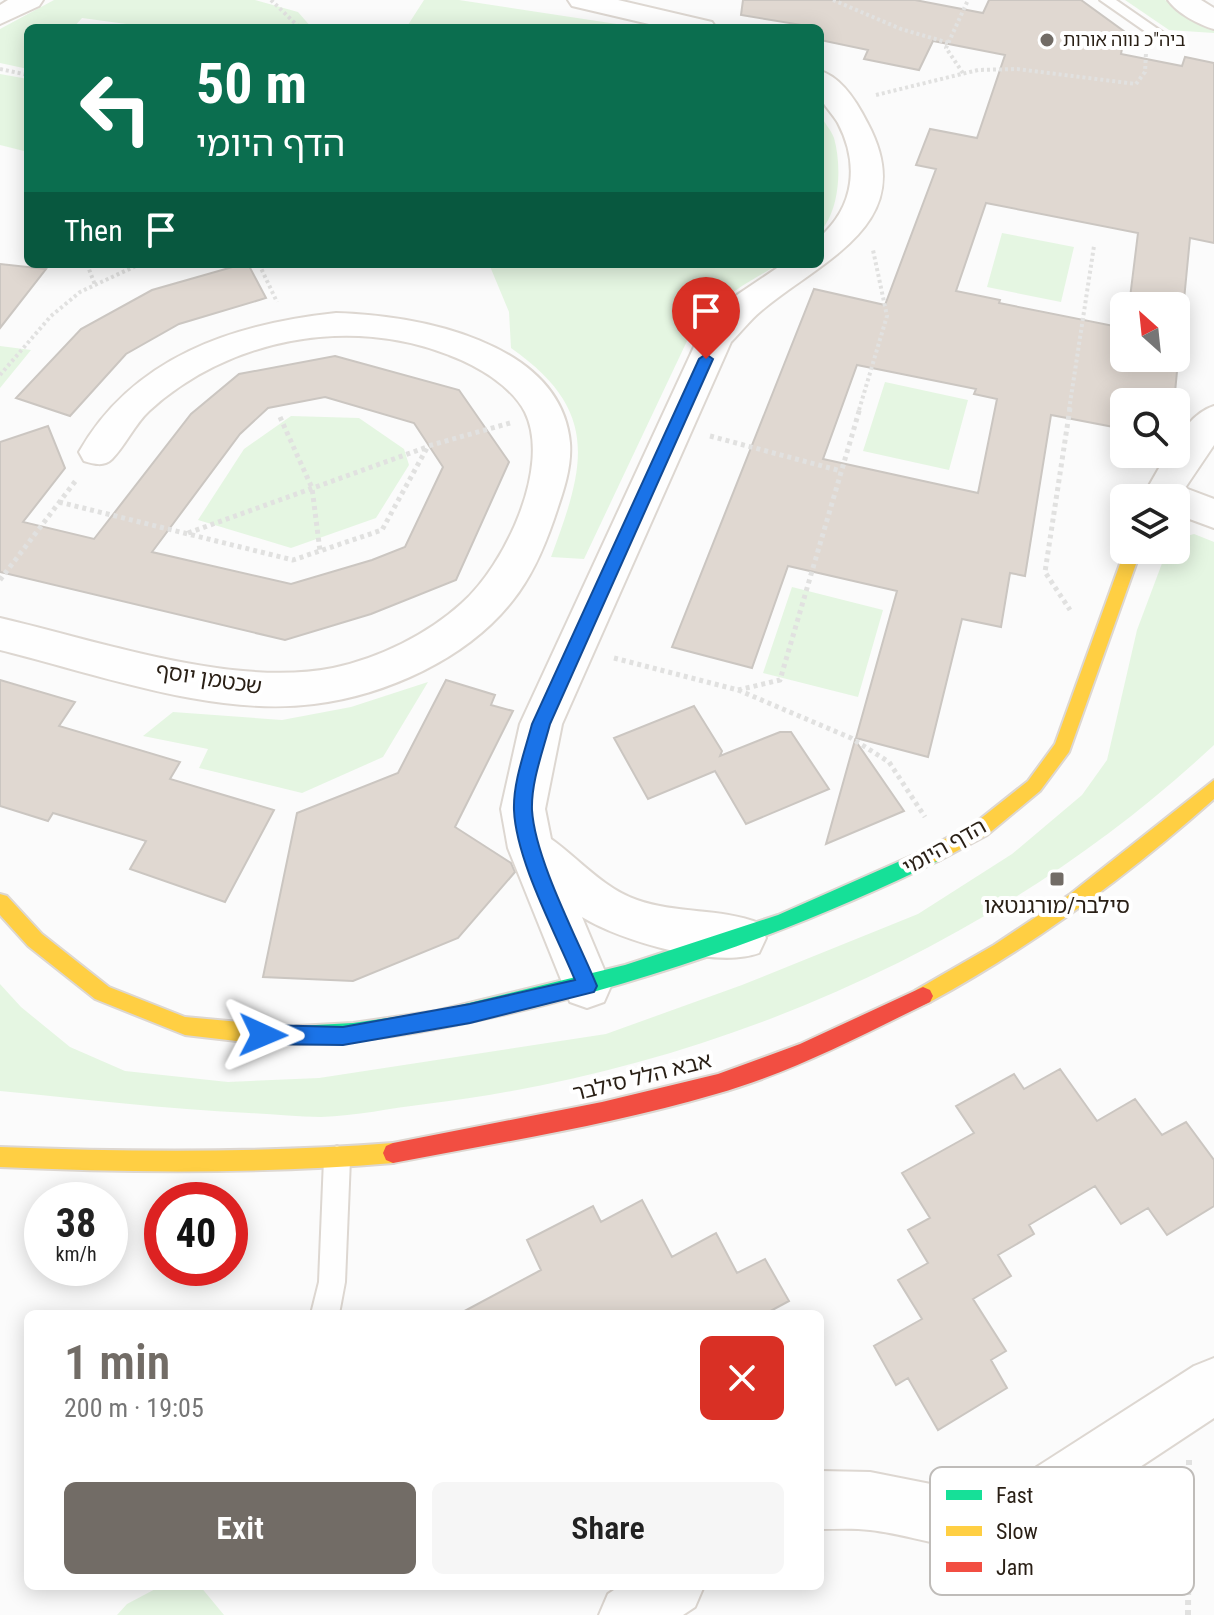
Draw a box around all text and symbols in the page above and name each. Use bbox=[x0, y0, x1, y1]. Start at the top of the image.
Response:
place label: ביה"כ נווה אורות bbox=[1063, 29, 1186, 50]
marker: ביה"כ נווה אורות bbox=[1038, 31, 1056, 49]
text: 50 m bbox=[196, 51, 307, 117]
icon: left bbox=[64, 56, 168, 160]
text: הדף היומי bbox=[196, 123, 345, 165]
icon: arrive bbox=[139, 208, 183, 252]
text: Then bbox=[64, 213, 123, 248]
pin bbox=[672, 277, 740, 359]
icon: arrive bbox=[684, 289, 728, 333]
north arrow bbox=[1110, 292, 1190, 372]
map controls bbox=[1110, 292, 1190, 564]
button: search bbox=[1110, 388, 1190, 468]
button: layers bbox=[1110, 484, 1190, 564]
street label: שכטמן יוסף bbox=[154, 658, 264, 699]
street label: הדף היומי bbox=[898, 813, 990, 879]
marker: סילבר/מורגנטאו bbox=[1048, 870, 1066, 888]
place label: סילבר/מורגנטאו bbox=[984, 893, 1130, 918]
position arrow bbox=[221, 993, 305, 1077]
street label: אבא הלל סילבר bbox=[570, 1047, 714, 1106]
speed limit sign: 40 bbox=[144, 1182, 248, 1286]
text: 38 bbox=[56, 1200, 96, 1247]
text: km/h bbox=[55, 1242, 97, 1266]
text: 1 min bbox=[64, 1334, 170, 1391]
button: close bbox=[700, 1336, 784, 1420]
text: 200 m · 19:05 bbox=[64, 1393, 204, 1423]
legend bbox=[930, 1467, 1194, 1595]
button: Exit bbox=[64, 1482, 416, 1574]
button: Share bbox=[432, 1482, 784, 1574]
text: Fast bbox=[996, 1483, 1033, 1508]
text: Slow bbox=[996, 1519, 1038, 1544]
text: Jam bbox=[996, 1555, 1034, 1580]

